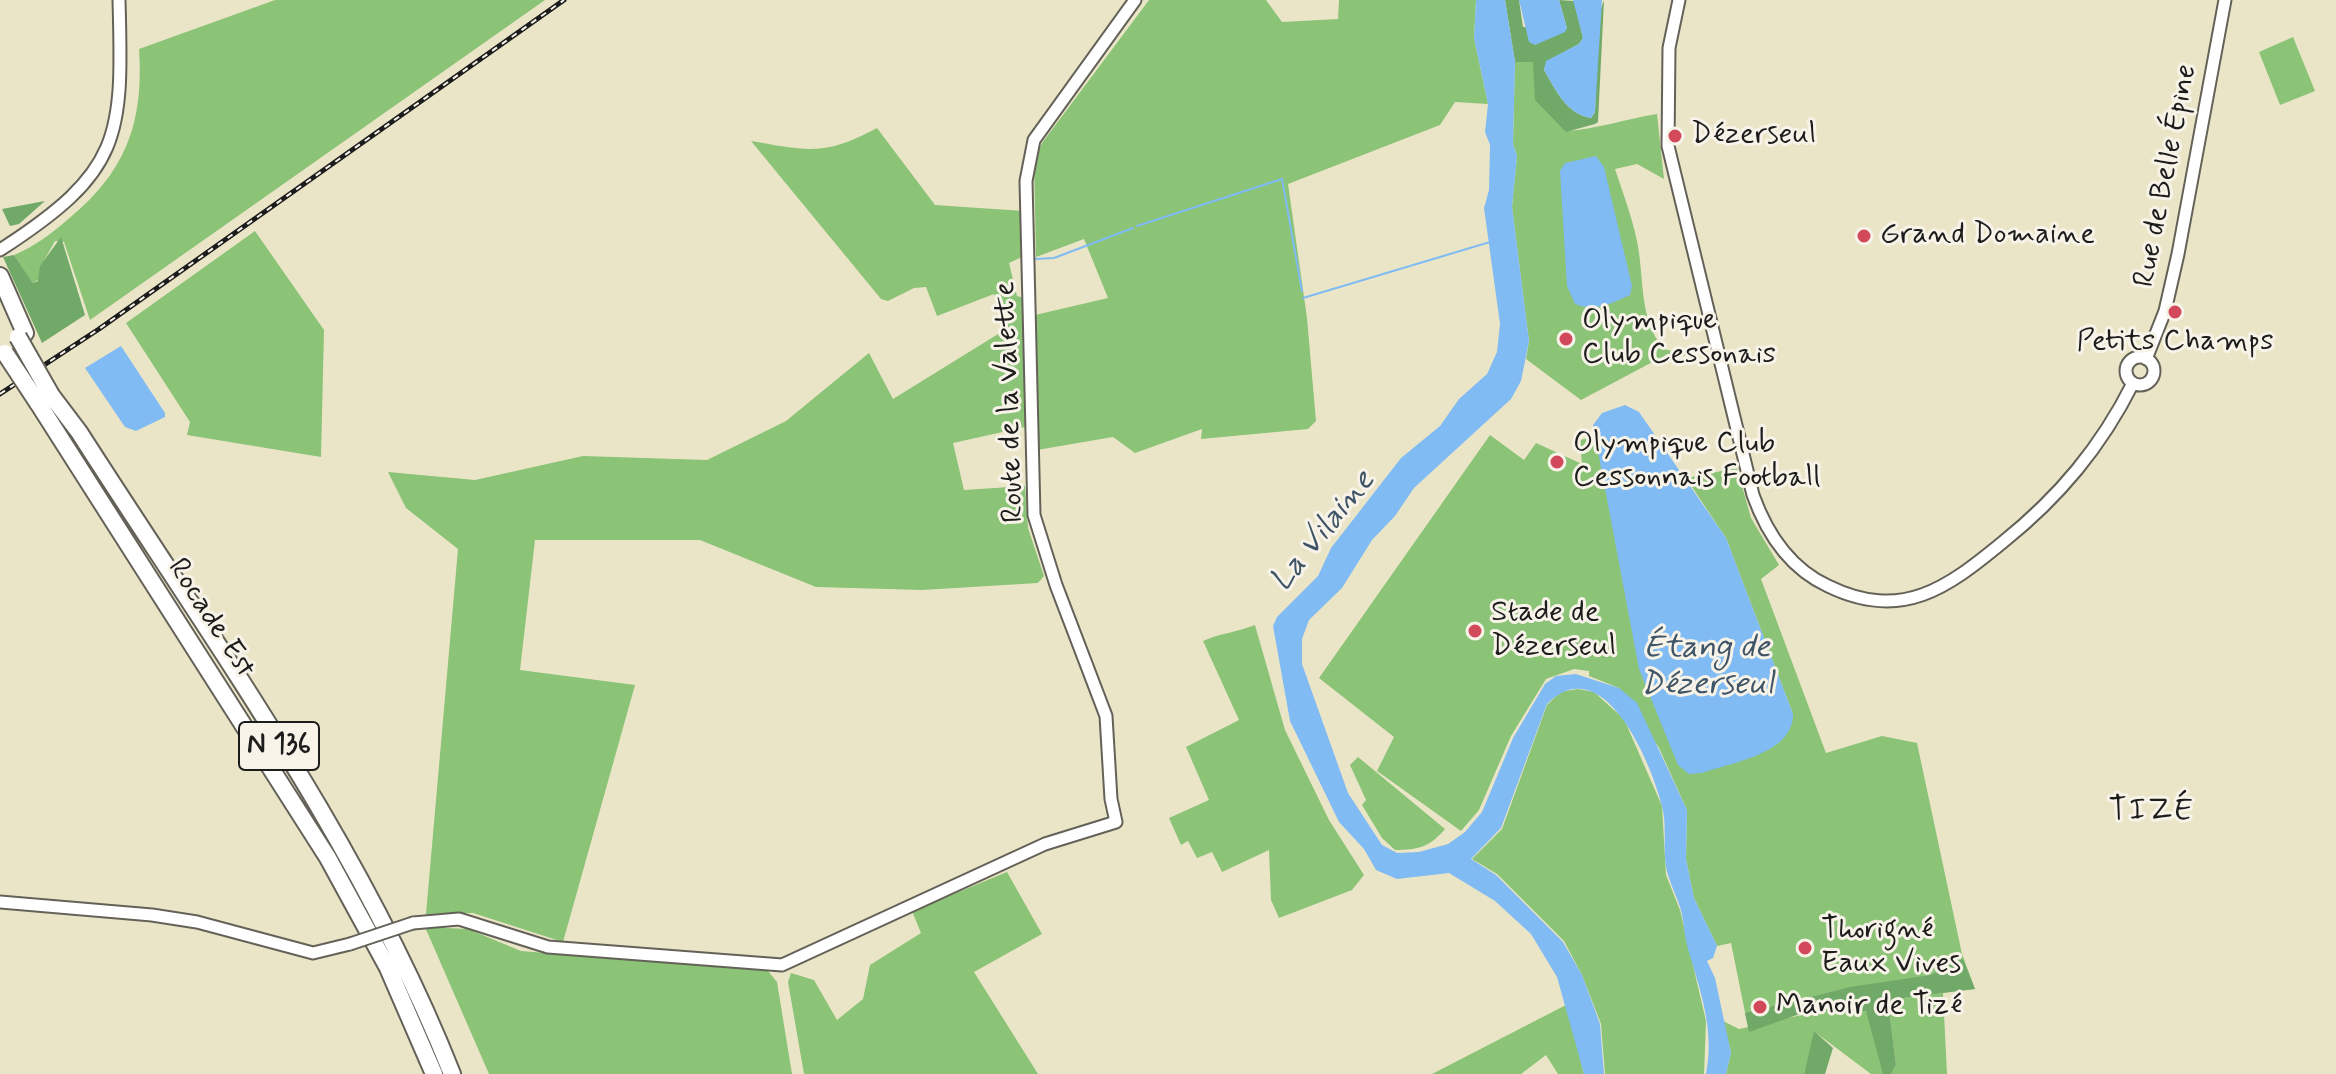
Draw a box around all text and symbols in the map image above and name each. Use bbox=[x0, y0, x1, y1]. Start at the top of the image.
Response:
street label: Rue de Belle Épine bbox=[2128, 61, 2206, 291]
place label: Dézerseul bbox=[1691, 118, 1816, 154]
marker: Dézerseul bbox=[1666, 127, 1684, 145]
place label: Grand Domaine bbox=[1880, 218, 2095, 254]
marker: Grand Domaine bbox=[1855, 227, 1873, 245]
street label: Route de la Valette bbox=[989, 281, 1033, 523]
marker: Petits Champs bbox=[2166, 303, 2184, 321]
place label: Olympique Club Cessonais bbox=[1582, 304, 1776, 374]
place label: Petits Champs bbox=[2076, 325, 2274, 361]
marker: Olympique Club Cessonais bbox=[1557, 330, 1575, 348]
place label: Olympique Club Cessonnais Football bbox=[1573, 427, 1821, 498]
marker: Olympique Club Cessonnais Football bbox=[1548, 453, 1566, 471]
water label: La Vilaine bbox=[1264, 464, 1384, 600]
street label: Rocade Est bbox=[158, 553, 262, 685]
place label: Stade de Dézerseul bbox=[1491, 596, 1616, 666]
marker: Stade de Dézerseul bbox=[1466, 622, 1484, 640]
water label: Étang de Dézerseul bbox=[1640, 630, 1774, 705]
road number: N 136 bbox=[239, 722, 319, 770]
district label: TIZÉ bbox=[2111, 793, 2193, 831]
place label: Thorigné Eaux Vives bbox=[1821, 913, 1961, 984]
marker: Thorigné Eaux Vives bbox=[1796, 939, 1814, 957]
place label: Manoir de Tizé bbox=[1776, 989, 1962, 1025]
marker: Manoir de Tizé bbox=[1751, 998, 1769, 1016]

